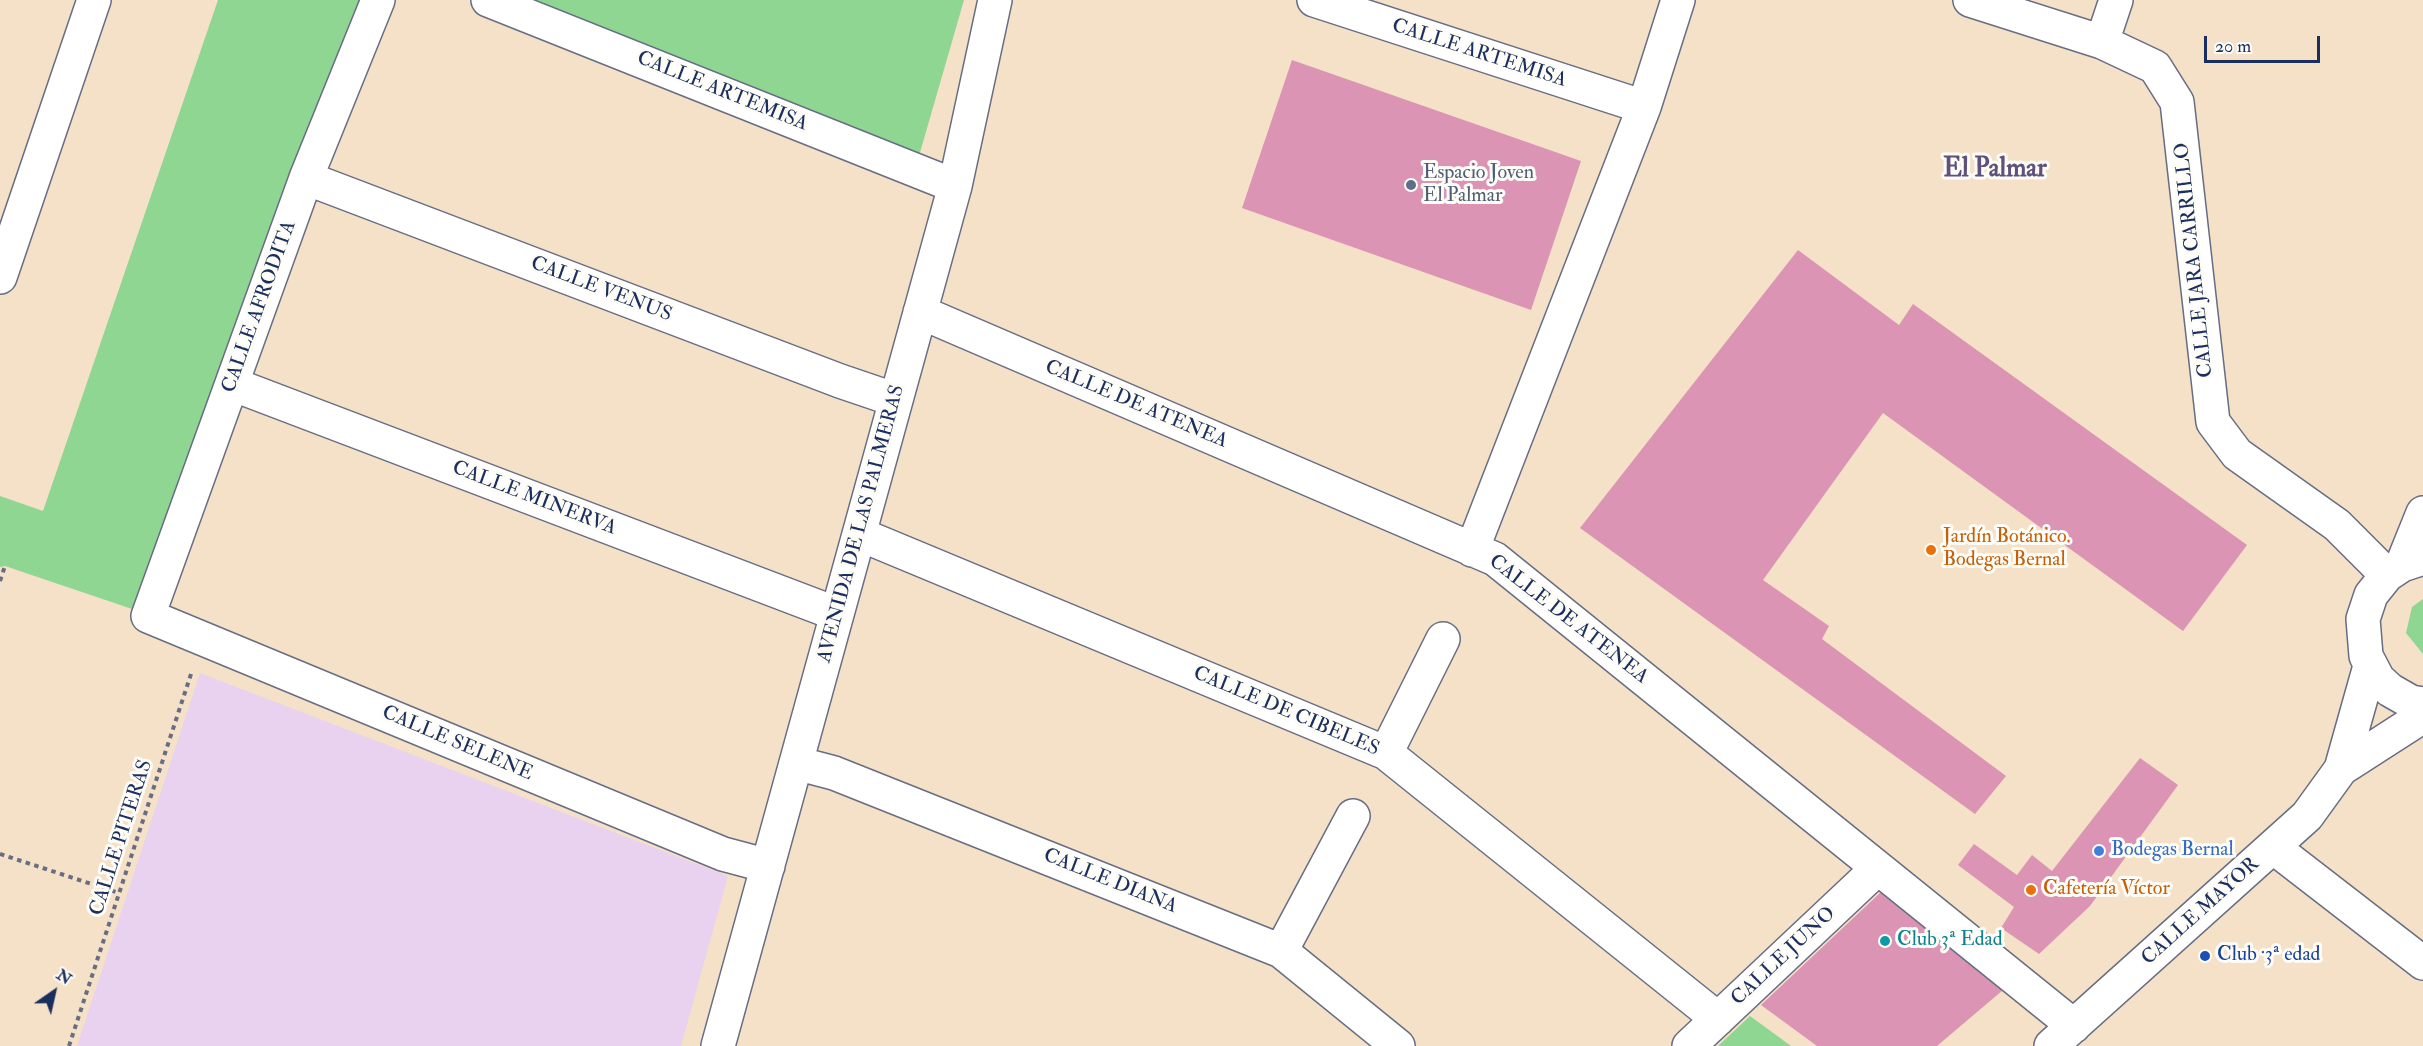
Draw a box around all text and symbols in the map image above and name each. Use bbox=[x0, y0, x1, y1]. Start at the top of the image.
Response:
street label: CALLE ARTEMISA bbox=[1389, 14, 1569, 94]
scale bar bbox=[2207, 24, 2322, 62]
text: 20 m bbox=[2215, 35, 2251, 58]
street label: CALLE ARTEMISA bbox=[633, 47, 811, 137]
street label: CALLE JARA CARRILLO bbox=[2171, 141, 2219, 379]
district label: El Palmar bbox=[1943, 154, 2047, 186]
place label: Espacio Joven El Palmar bbox=[1423, 162, 1534, 209]
marker: Espacio Joven El Palmar bbox=[1404, 178, 1418, 192]
street label: CALLE AFRODITA bbox=[218, 218, 302, 396]
street label: CALLE VENUS bbox=[527, 252, 675, 328]
street label: CALLE DE ATENEA bbox=[1041, 356, 1231, 454]
street label: AVENIDA DE LAS PALMERAS bbox=[813, 382, 911, 666]
street label: CALLE MINERVA bbox=[449, 457, 619, 541]
place label: Jardín Botánico. Bodegas Bernal bbox=[1943, 526, 2070, 573]
marker: Jardín Botánico. Bodegas Bernal bbox=[1924, 543, 1938, 557]
street label: CALLE DE ATENEA bbox=[1483, 550, 1653, 690]
street label: CALLE DE CIBELES bbox=[1189, 662, 1383, 762]
street label: CALLE SELENE bbox=[378, 701, 536, 787]
street label: CALLE PITERAS bbox=[86, 757, 158, 919]
place label: Bodegas Bernal bbox=[2111, 839, 2234, 863]
street label: CALLE DIANA bbox=[1040, 844, 1180, 920]
marker: Bodegas Bernal bbox=[2092, 844, 2106, 858]
street label: CALLE MAYOR bbox=[2137, 853, 2265, 971]
place label: Cafetería Víctor bbox=[2043, 878, 2170, 902]
marker: Cafetería Víctor bbox=[2024, 883, 2038, 897]
street label: CALLE JUNO bbox=[1727, 903, 1841, 1011]
place label: Club 3ª Edad bbox=[1897, 929, 2003, 953]
marker: Club 3ª Edad bbox=[1878, 934, 1892, 948]
place label: Club ·3ª edad bbox=[2217, 944, 2320, 968]
marker: Club ·3ª edad bbox=[2198, 949, 2212, 963]
north arrow bbox=[24, 962, 84, 1022]
text: N bbox=[53, 965, 76, 989]

